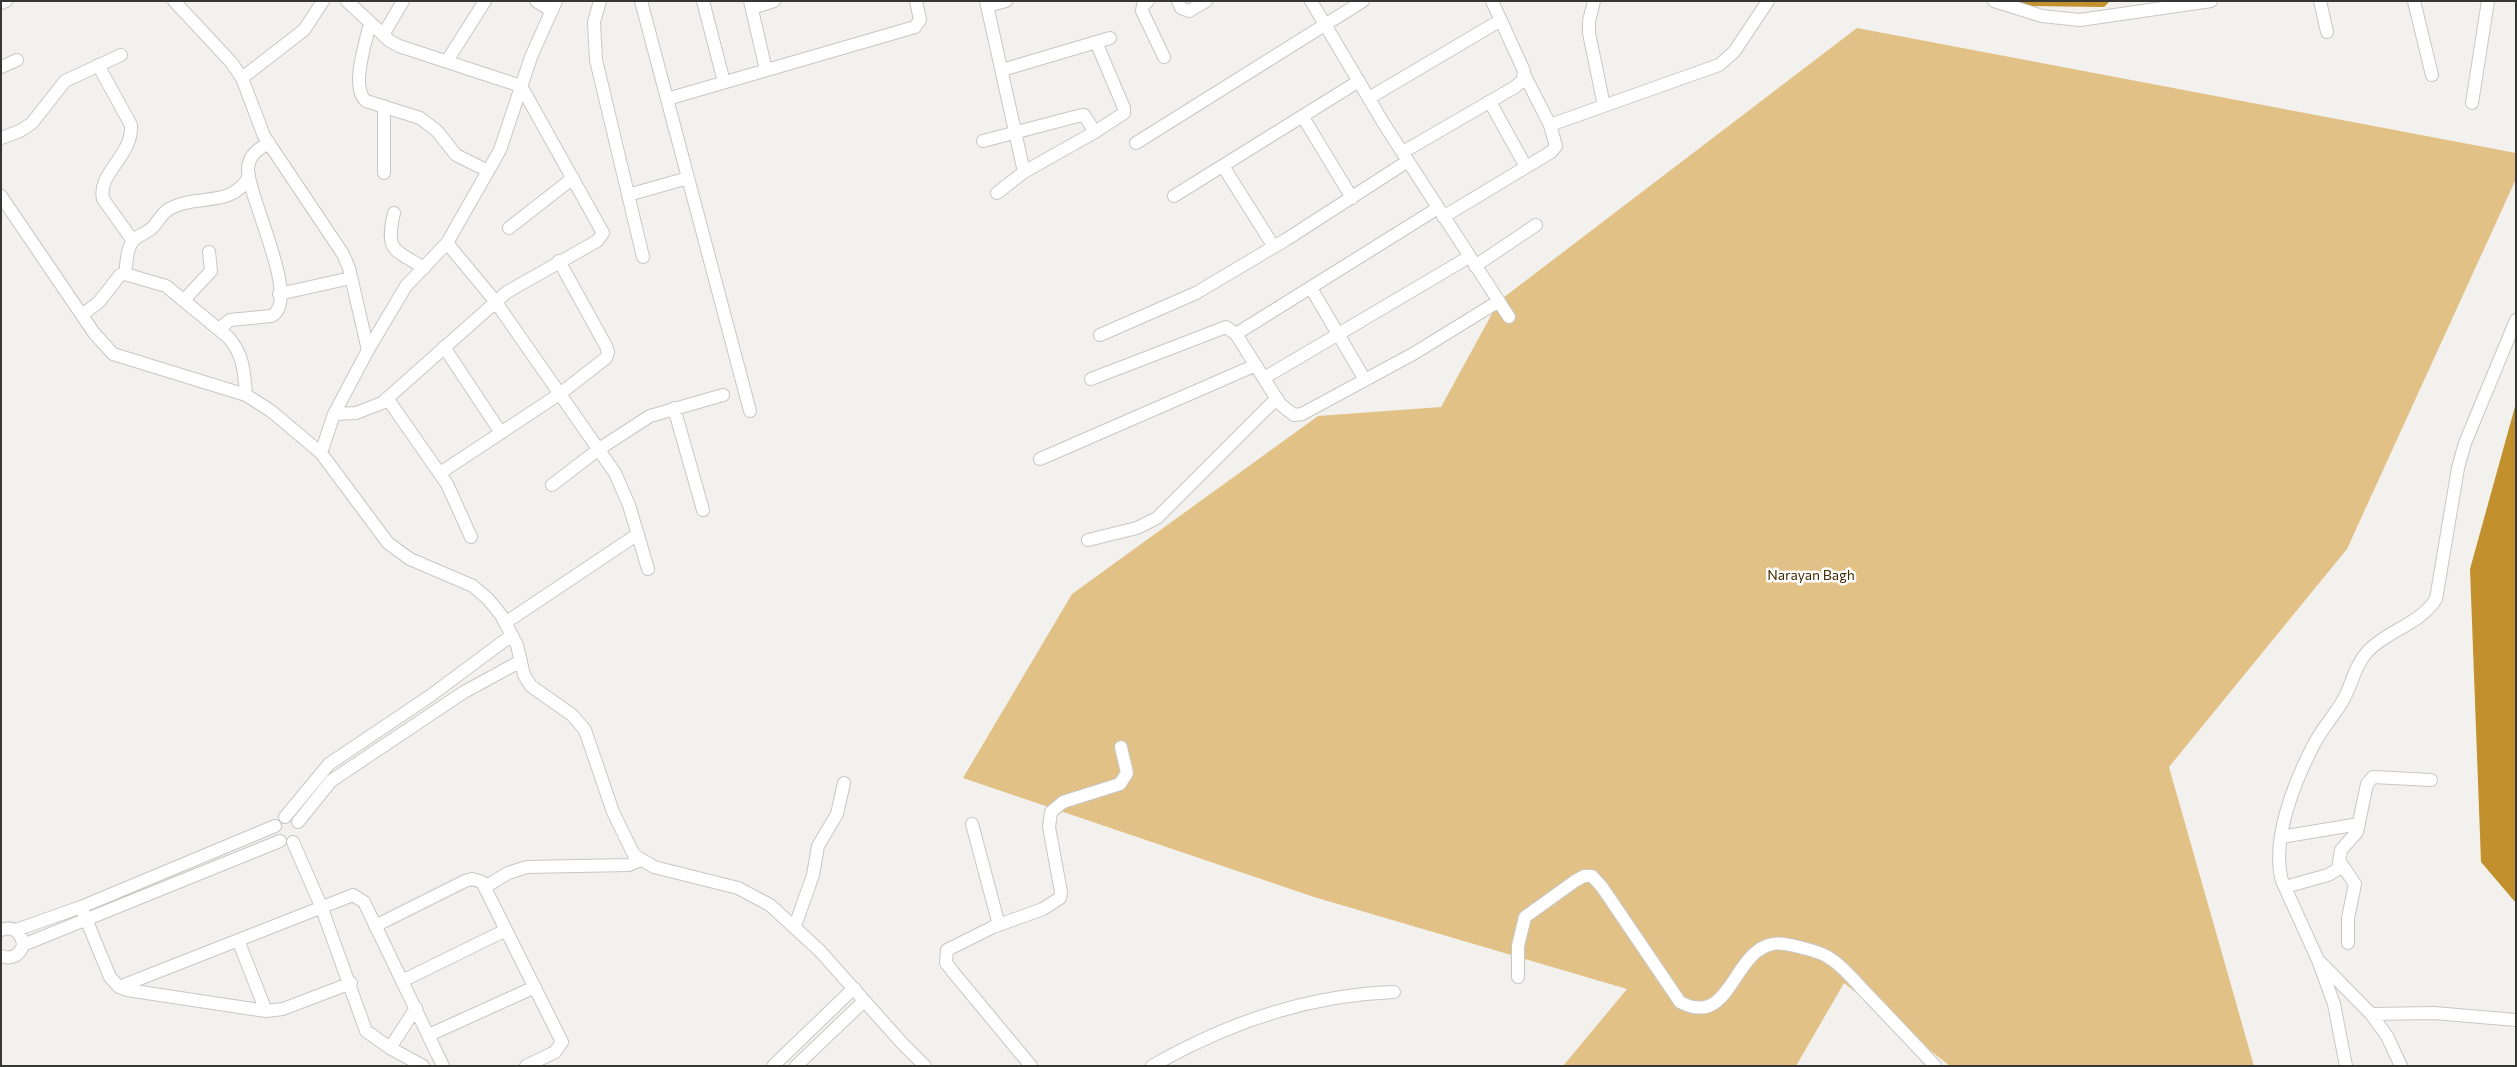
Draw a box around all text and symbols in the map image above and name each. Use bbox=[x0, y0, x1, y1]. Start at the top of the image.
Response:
park label: Narayan Bagh bbox=[1767, 567, 1855, 583]

